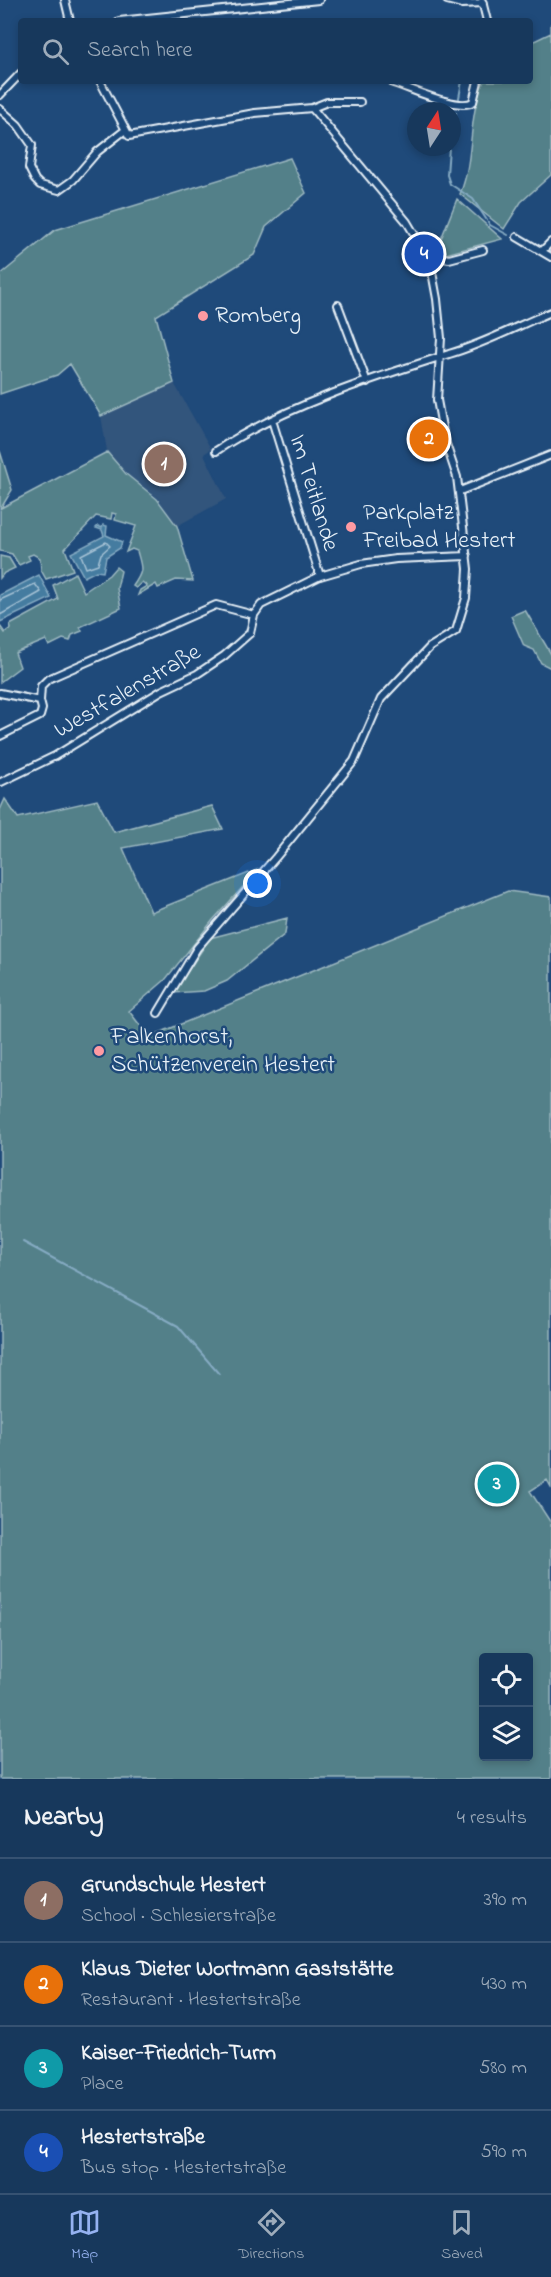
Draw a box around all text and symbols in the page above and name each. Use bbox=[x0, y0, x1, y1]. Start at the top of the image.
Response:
search box bbox=[18, 18, 533, 84]
icon: search bbox=[39, 35, 72, 68]
text: Search here bbox=[87, 35, 192, 67]
north arrow bbox=[407, 102, 461, 156]
pin: 4 bbox=[404, 232, 444, 276]
place label: Romberg bbox=[215, 299, 301, 334]
marker: Romberg bbox=[196, 309, 210, 323]
pin: 2 bbox=[410, 416, 448, 462]
street label: Im Teitlande bbox=[279, 430, 347, 556]
pin: 1 bbox=[144, 442, 184, 486]
place label: Parkplatz Freibad Hestert bbox=[362, 496, 516, 559]
marker: Parkplatz Freibad Hestert bbox=[344, 520, 358, 534]
street label: Westfalenstraße bbox=[48, 636, 208, 748]
your location bbox=[243, 869, 272, 898]
place label: Falkenhorst, Schützenverein Hestert bbox=[110, 1020, 335, 1083]
marker: Falkenhorst, Schützenverein Hestert bbox=[92, 1044, 106, 1058]
pin: 3 bbox=[478, 1462, 516, 1506]
map controls bbox=[479, 1653, 533, 1761]
button: locate bbox=[479, 1653, 533, 1707]
button: layers bbox=[479, 1707, 533, 1761]
text: Nearby bbox=[24, 1799, 103, 1837]
text: 4 results bbox=[457, 1804, 527, 1833]
text: Grundschule Hestert bbox=[81, 1870, 266, 1902]
text: 1 bbox=[40, 1886, 47, 1915]
text: 390 m bbox=[484, 1886, 527, 1915]
text: School · Schlesierstraße bbox=[81, 1902, 276, 1931]
text: Klaus Dieter Wortmann Gaststätte bbox=[81, 1954, 393, 1986]
text: 2 bbox=[39, 1970, 48, 1999]
text: 430 m bbox=[481, 1970, 527, 1999]
text: Restaurant · Hestertstraße bbox=[81, 1986, 301, 2015]
text: Kaiser-Friedrich-Turm bbox=[81, 2038, 276, 2070]
text: 3 bbox=[39, 2054, 48, 2083]
text: 580 m bbox=[479, 2054, 527, 2083]
text: Place bbox=[81, 2070, 123, 2099]
text: Hestertstraße bbox=[81, 2122, 205, 2154]
text: 4 bbox=[39, 2138, 48, 2167]
text: 590 m bbox=[480, 2138, 527, 2167]
text: Bus stop · Hestertstraße bbox=[81, 2154, 286, 2183]
tab: Map bbox=[68, 2206, 101, 2266]
tab: Directions bbox=[238, 2206, 304, 2266]
tab: Saved bbox=[441, 2206, 483, 2266]

